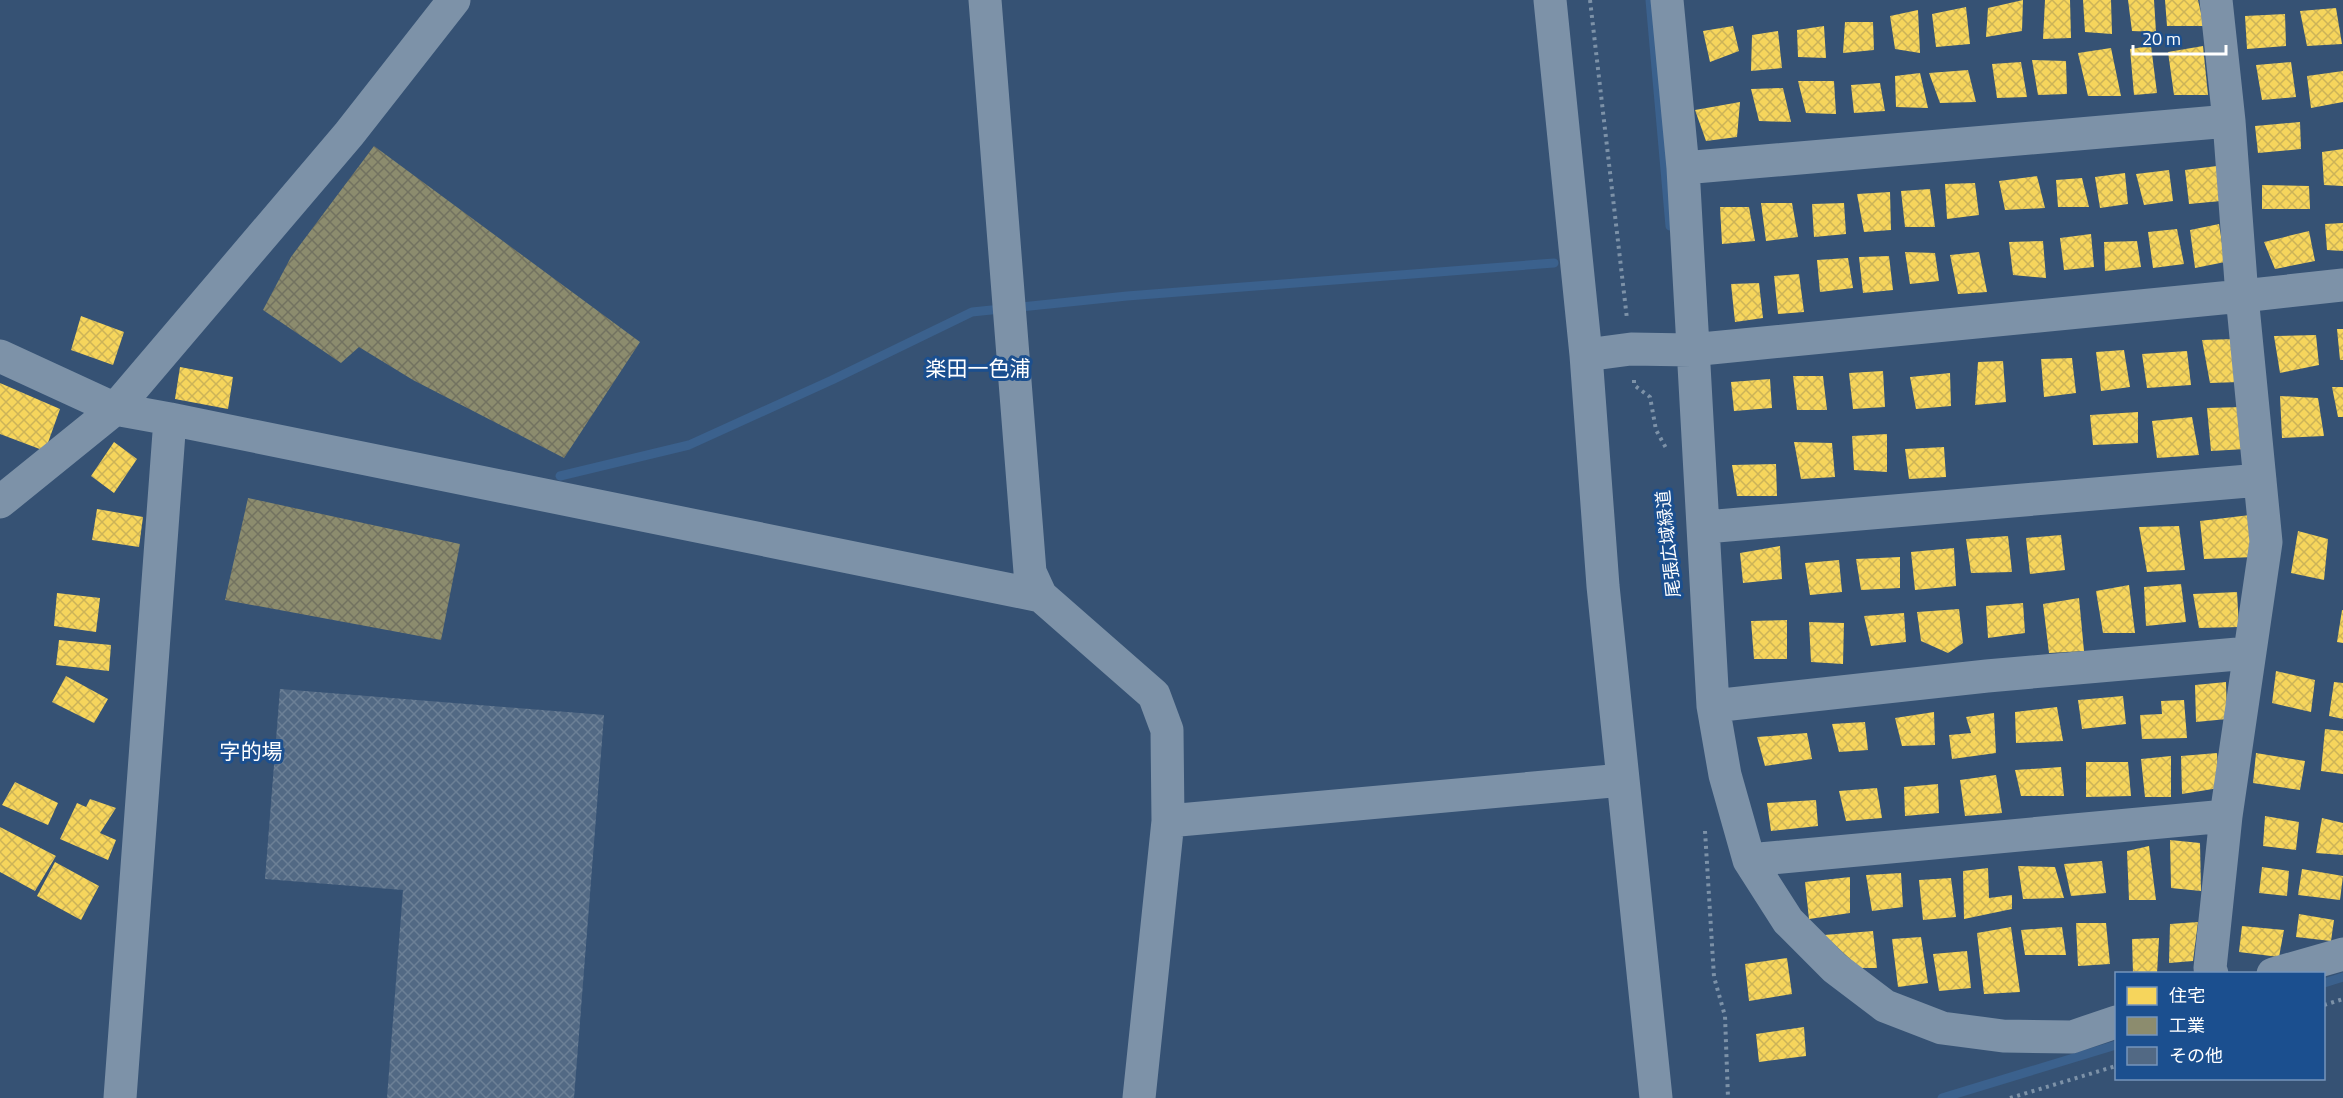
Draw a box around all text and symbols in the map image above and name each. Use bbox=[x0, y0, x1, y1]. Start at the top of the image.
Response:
scale bar bbox=[2133, 18, 2226, 56]
text: 20 m bbox=[2142, 25, 2181, 52]
district label: 楽田一色浦 bbox=[926, 352, 1031, 384]
street label: 尾張広域緑道 bbox=[1649, 489, 1687, 599]
district label: 字的場 bbox=[220, 735, 283, 767]
legend bbox=[2115, 972, 2325, 1080]
text: 住宅 bbox=[2169, 982, 2205, 1009]
text: 工業 bbox=[2169, 1012, 2205, 1039]
text: その他 bbox=[2169, 1042, 2223, 1069]

